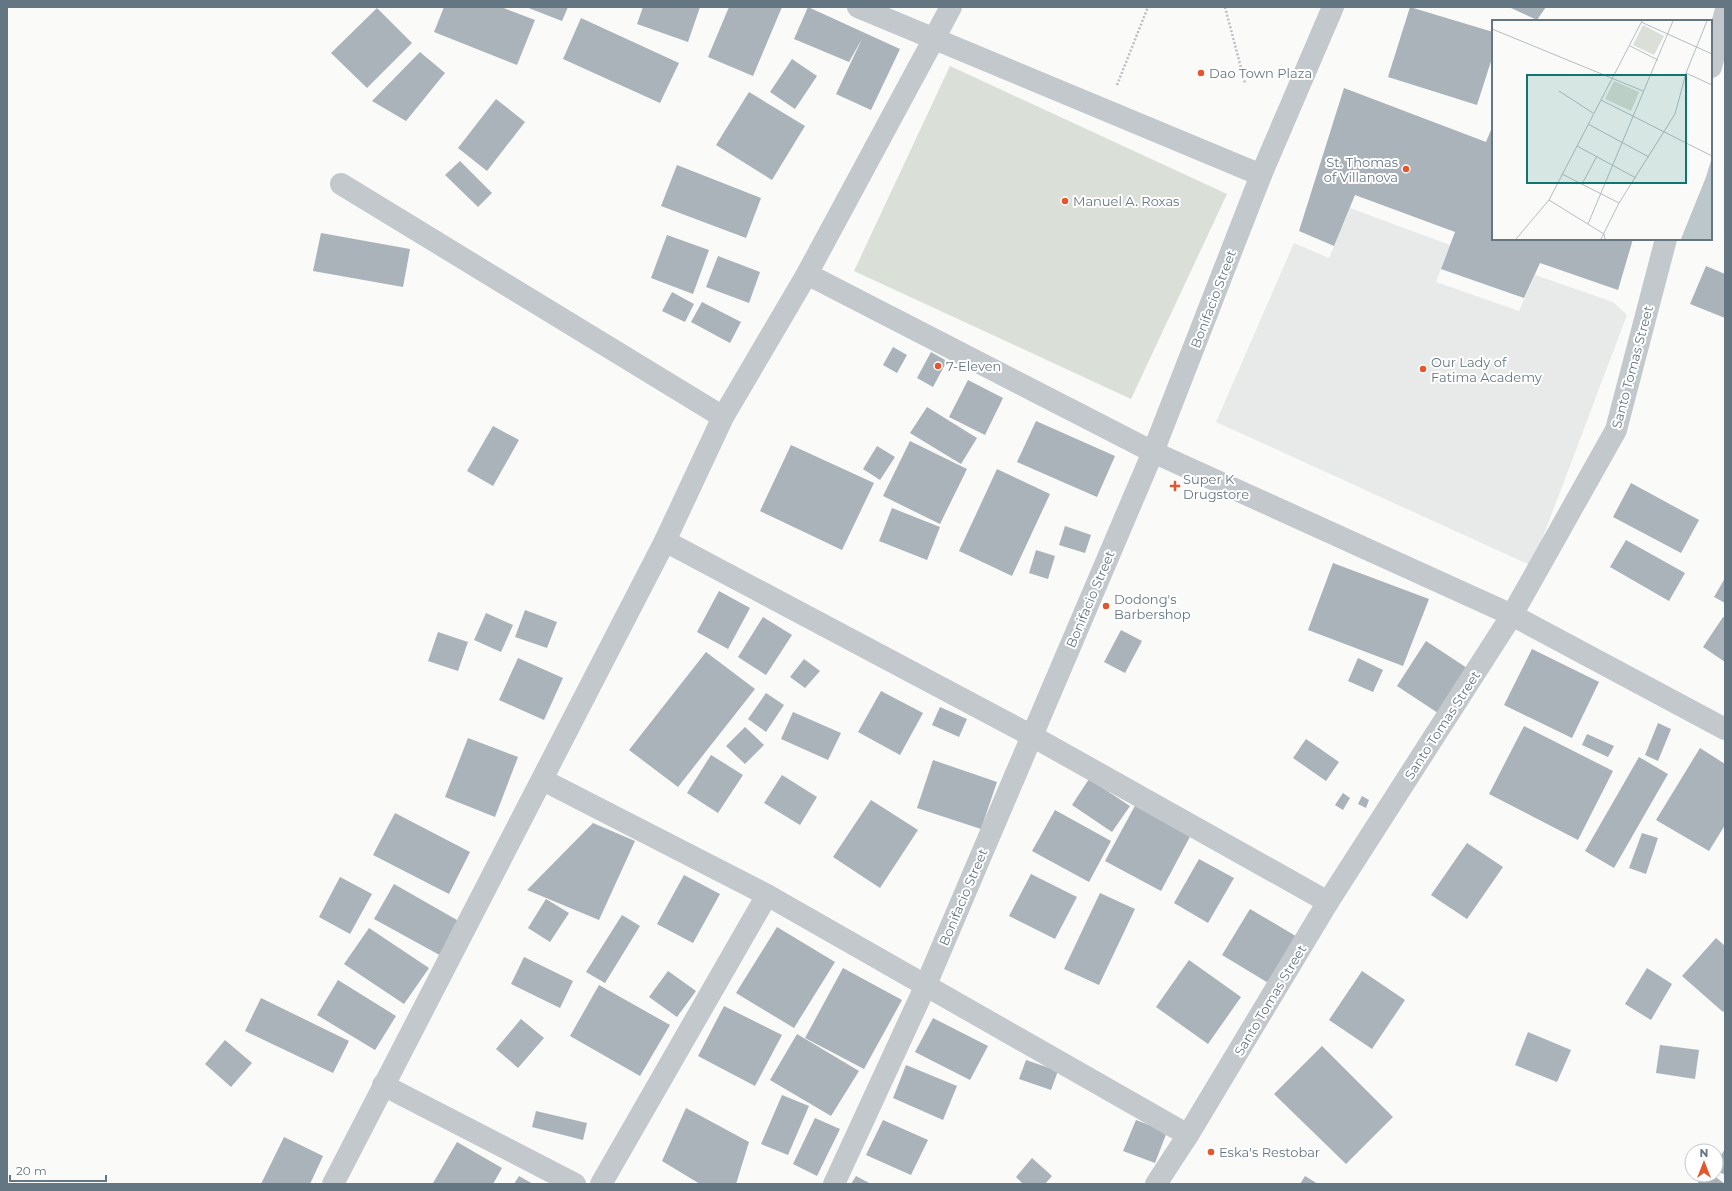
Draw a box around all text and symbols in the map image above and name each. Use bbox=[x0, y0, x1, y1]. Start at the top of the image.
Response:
inset map bbox=[1492, 20, 1712, 240]
place label: Dao Town Plaza bbox=[1209, 65, 1312, 81]
marker: Dao Town Plaza bbox=[1196, 68, 1206, 78]
place label: St. Thomas of Villanova bbox=[1324, 154, 1398, 185]
marker: St. Thomas of Villanova bbox=[1401, 164, 1411, 174]
place label: Manuel A. Roxas bbox=[1073, 193, 1179, 209]
marker: Manuel A. Roxas bbox=[1060, 196, 1070, 206]
street label: Bonifacio Street bbox=[1187, 248, 1239, 350]
street label: Santo Tomas Street bbox=[1608, 304, 1656, 430]
place label: Our Lady of Fatima Academy bbox=[1431, 354, 1543, 385]
place label: 7-Eleven bbox=[946, 358, 1001, 374]
marker: 7-Eleven bbox=[933, 361, 943, 371]
marker: Our Lady of Fatima Academy bbox=[1418, 364, 1428, 374]
place label: Super K Drugstore bbox=[1183, 471, 1249, 502]
marker: Super K Drugstore bbox=[1170, 481, 1180, 491]
street label: Bonifacio Street bbox=[1062, 548, 1118, 650]
place label: Dodong's Barbershop bbox=[1114, 591, 1191, 622]
marker: Dodong's Barbershop bbox=[1101, 601, 1111, 611]
street label: Santo Tomas Street bbox=[1401, 668, 1483, 782]
street label: Bonifacio Street bbox=[935, 846, 991, 948]
street label: Santo Tomas Street bbox=[1231, 942, 1309, 1058]
north arrow bbox=[1684, 1143, 1724, 1183]
place label: Eska's Restobar bbox=[1219, 1144, 1320, 1160]
text: N bbox=[1700, 1146, 1708, 1160]
marker: Eska's Restobar bbox=[1206, 1147, 1216, 1157]
scale bar bbox=[10, 1157, 106, 1183]
text: 20 m bbox=[16, 1163, 47, 1178]

